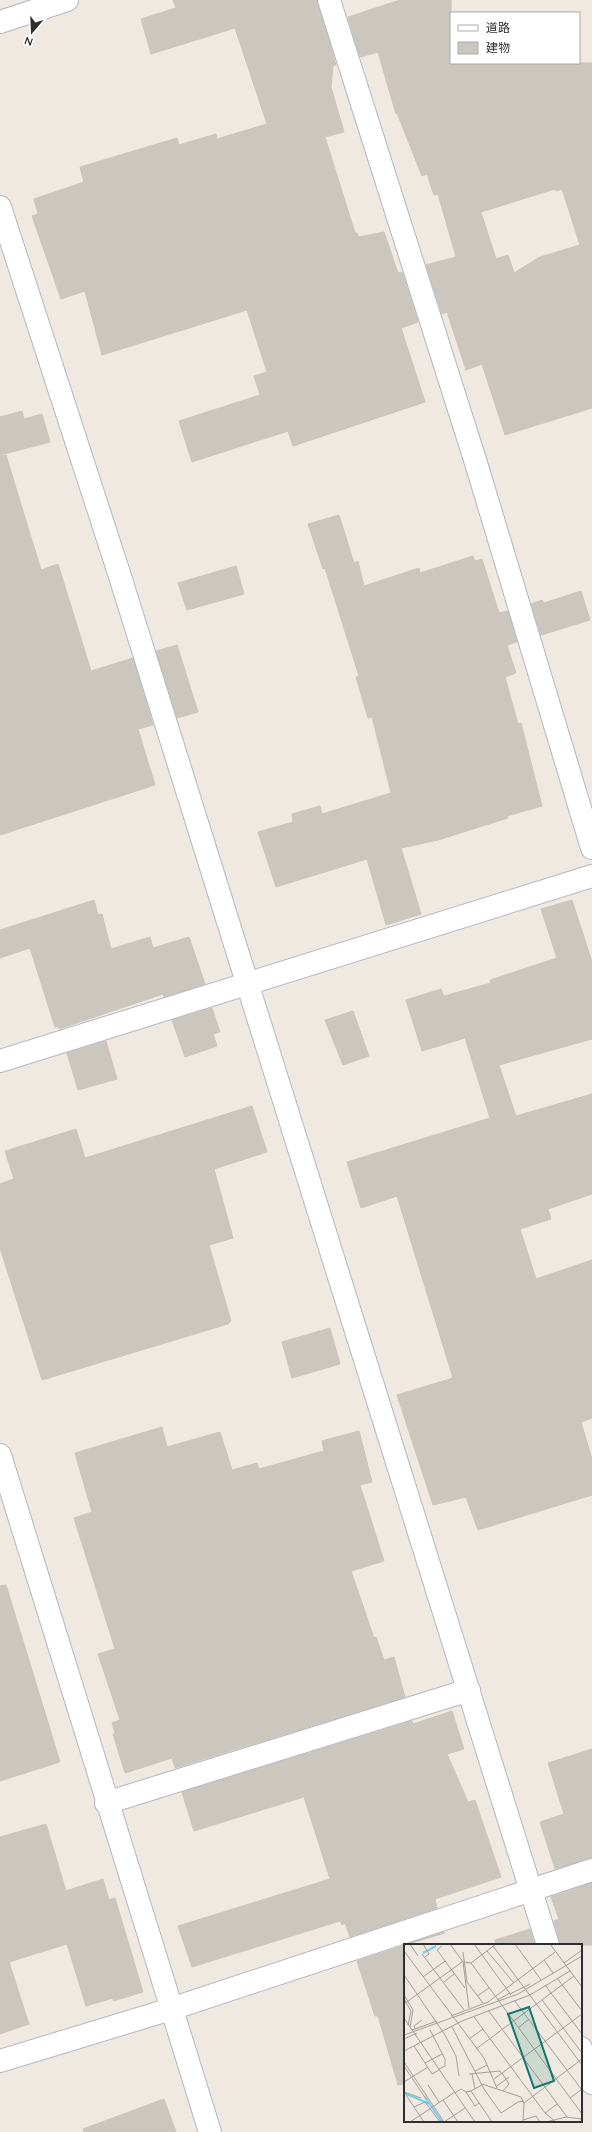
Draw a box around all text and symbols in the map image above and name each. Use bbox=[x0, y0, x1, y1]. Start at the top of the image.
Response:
north arrow bbox=[12, 12, 52, 52]
legend bbox=[450, 12, 580, 64]
text: 道路 bbox=[486, 20, 510, 35]
text: N bbox=[23, 34, 35, 49]
text: 建物 bbox=[486, 40, 510, 55]
inset map bbox=[404, 1944, 582, 2122]

